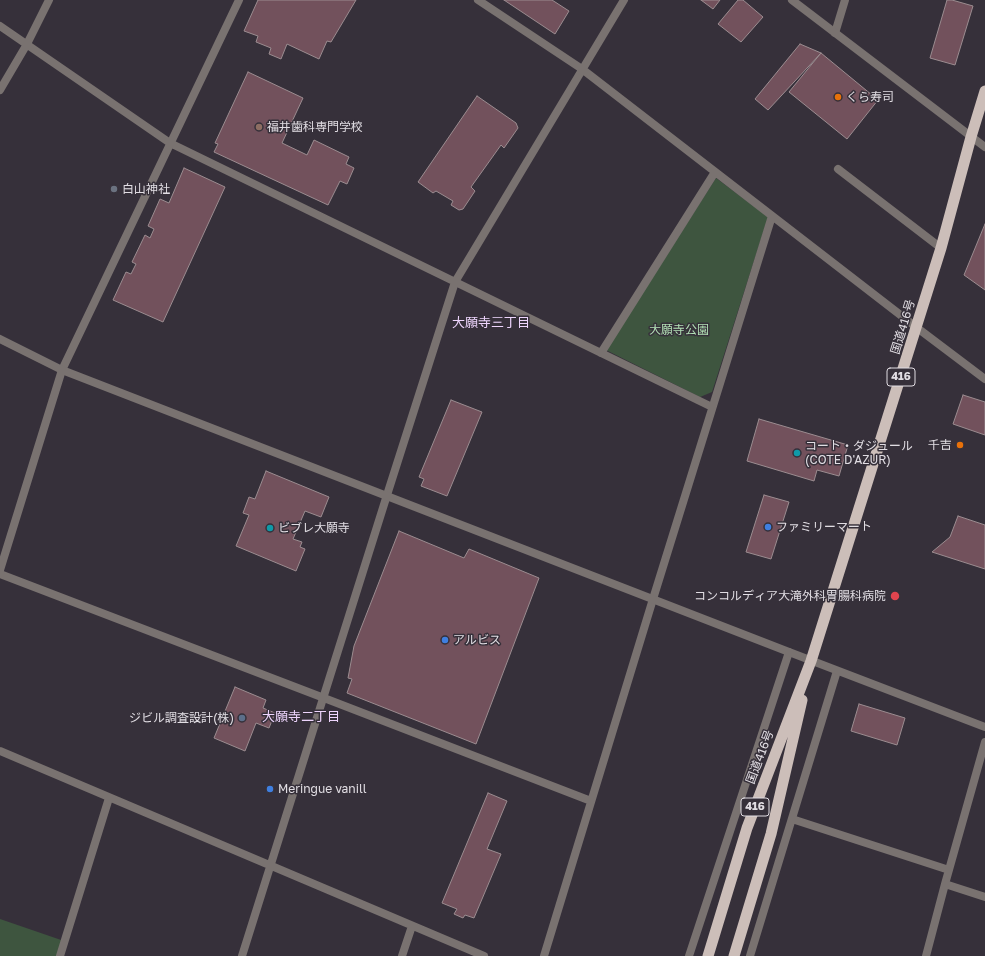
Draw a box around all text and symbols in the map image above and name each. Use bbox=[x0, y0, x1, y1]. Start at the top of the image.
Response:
place label: くら寿司 bbox=[846, 90, 894, 104]
marker: くら寿司 bbox=[833, 92, 843, 102]
place label: 福井歯科専門学校 bbox=[267, 120, 363, 134]
marker: 福井歯科専門学校 bbox=[254, 122, 264, 132]
place label: 白山神社 bbox=[122, 182, 170, 196]
marker: 白山神社 bbox=[109, 184, 119, 194]
street label: 国道416号 bbox=[888, 298, 918, 356]
district label: 大願寺三丁目 bbox=[452, 315, 530, 331]
park label: 大願寺公園 bbox=[649, 323, 709, 337]
road number: 416 bbox=[887, 368, 915, 386]
place label: 千吉 bbox=[928, 438, 952, 452]
place label: コート・ダジュール (COTE D'AZUR) bbox=[805, 439, 913, 467]
marker: 千吉 bbox=[955, 440, 965, 450]
marker: コート・ダジュール (COTE D'AZUR) bbox=[792, 448, 802, 458]
place label: ファミリーマート bbox=[776, 520, 872, 534]
place label: ビブレ大願寺 bbox=[278, 521, 350, 535]
marker: ファミリーマート bbox=[763, 522, 773, 532]
marker: ビブレ大願寺 bbox=[265, 523, 275, 533]
place label: コンコルディア大滝外科胃腸科病院 bbox=[694, 589, 886, 603]
marker: コンコルディア大滝外科胃腸科病院 bbox=[889, 590, 901, 602]
place label: アルビス bbox=[453, 633, 501, 647]
marker: アルビス bbox=[440, 635, 450, 645]
district label: 大願寺二丁目 bbox=[262, 709, 340, 725]
place label: ジビル調査設計(株) bbox=[129, 711, 234, 725]
marker: ジビル調査設計(株) bbox=[237, 713, 247, 723]
street label: 国道416号 bbox=[743, 728, 777, 786]
place label: Meringue vanill bbox=[278, 782, 367, 796]
marker: Meringue vanill bbox=[265, 784, 275, 794]
road number: 416 bbox=[741, 798, 769, 816]

